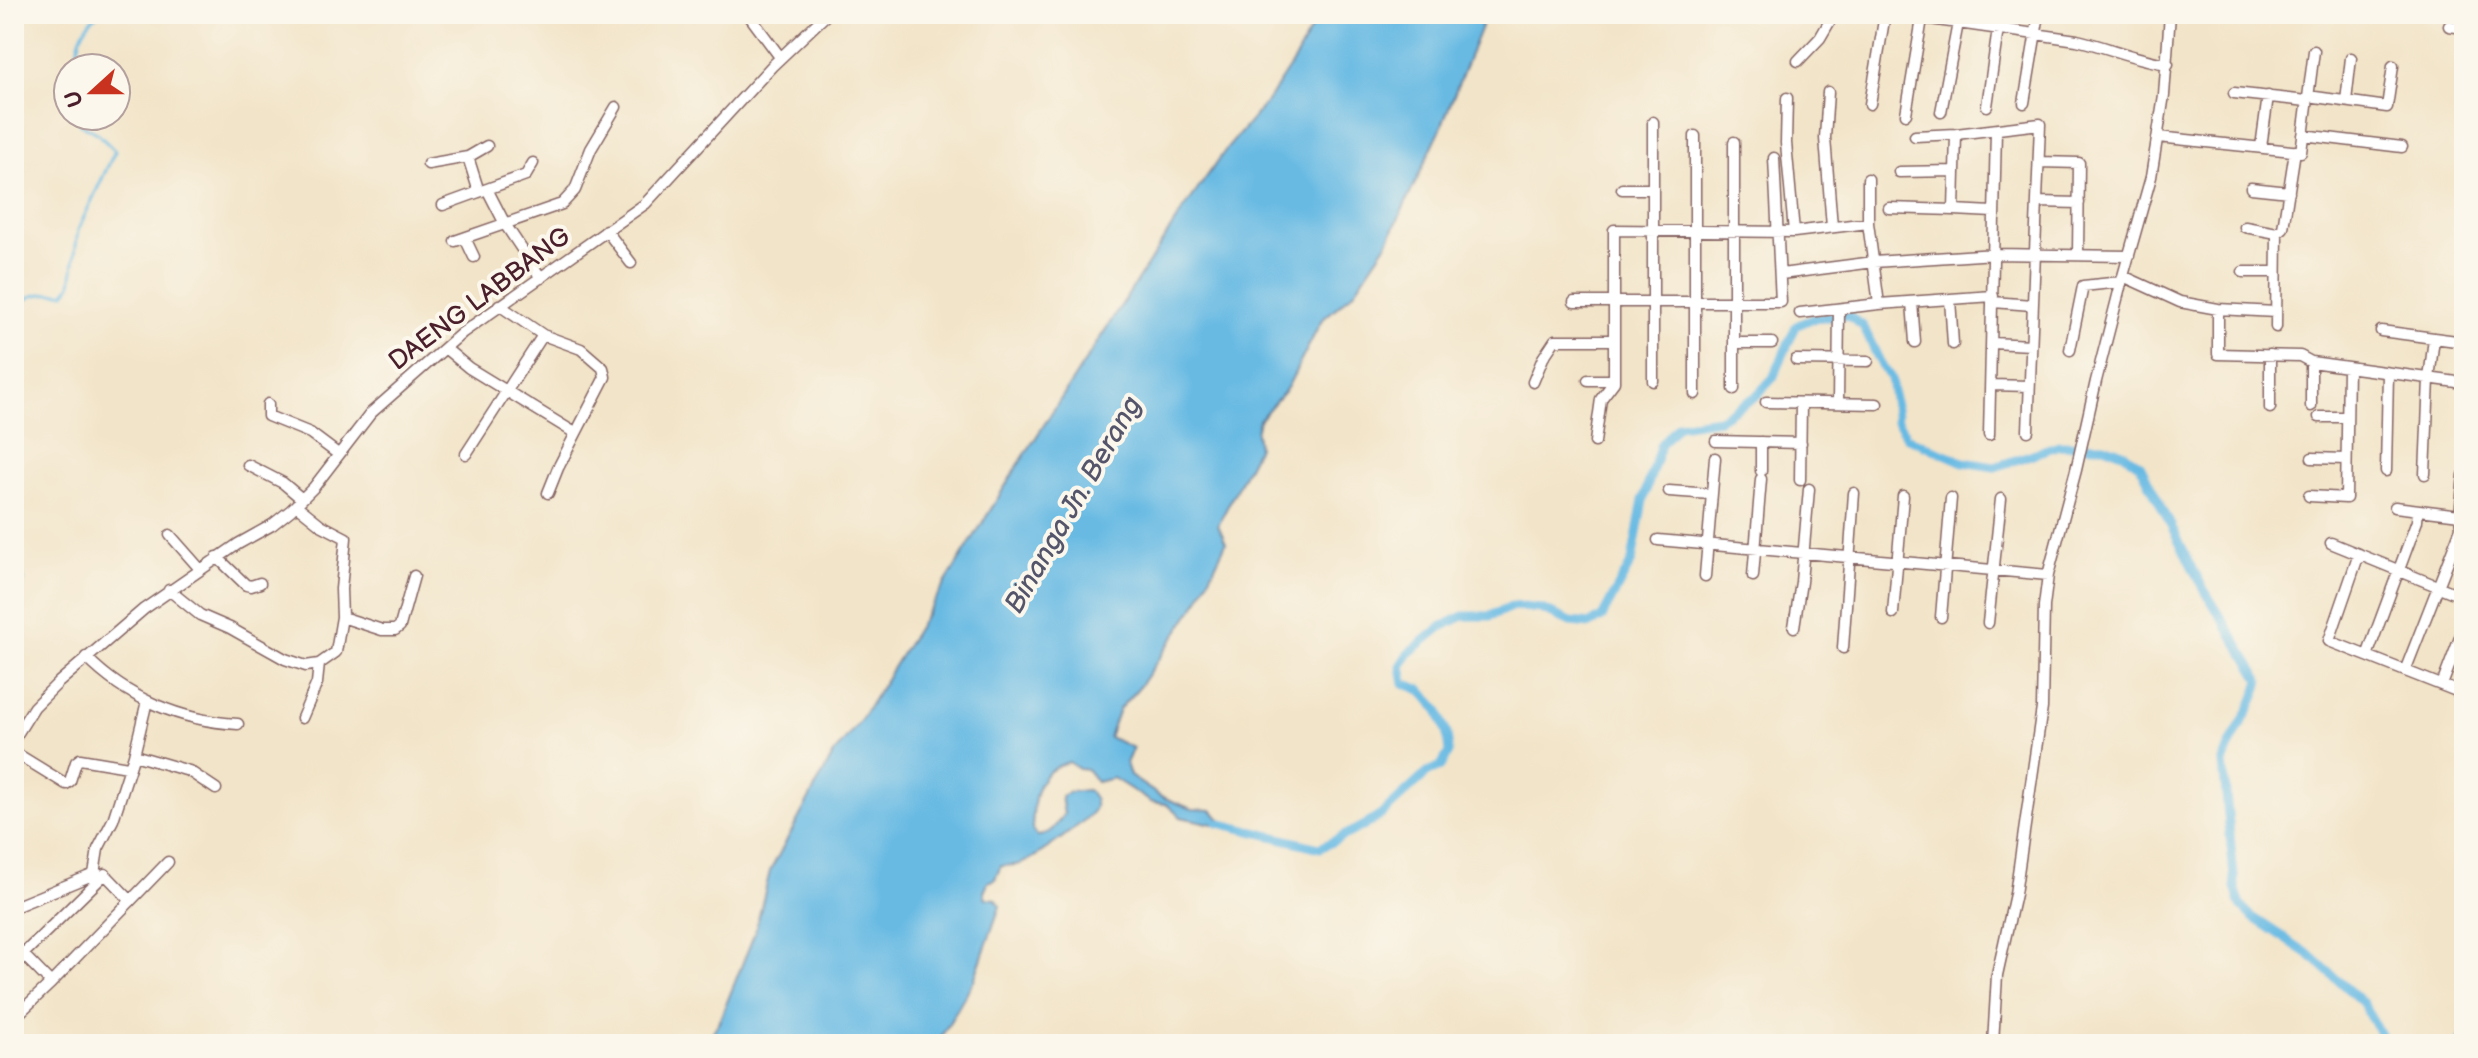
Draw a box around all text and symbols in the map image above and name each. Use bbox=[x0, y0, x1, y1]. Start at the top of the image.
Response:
north arrow bbox=[52, 52, 132, 132]
text: U bbox=[59, 86, 90, 111]
street label: DAENG LABBANG bbox=[383, 221, 577, 377]
water label: Binanga Jn. Berang bbox=[998, 390, 1149, 619]

